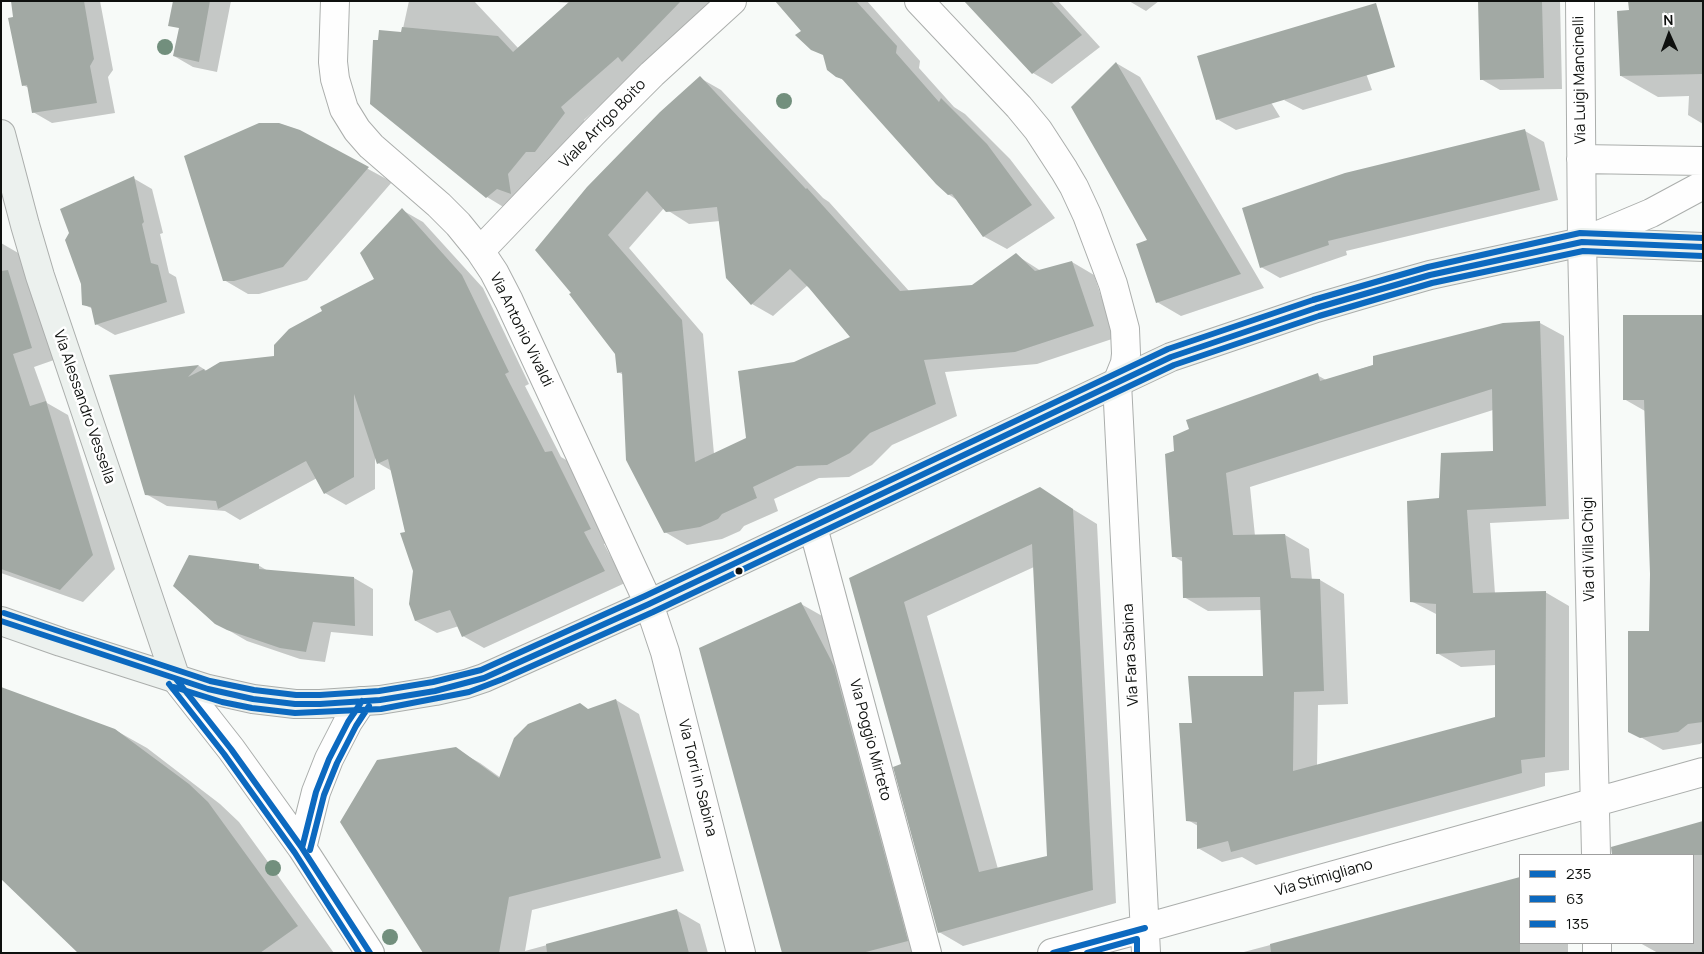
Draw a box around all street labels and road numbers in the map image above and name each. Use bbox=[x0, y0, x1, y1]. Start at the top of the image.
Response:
street label: Via Luigi Mancinelli bbox=[1570, 16, 1590, 144]
street label: Viale Arrigo Boito bbox=[556, 76, 650, 172]
street label: Via Antonio Vivaldi bbox=[486, 270, 556, 390]
street label: Via Alessandro Vessella bbox=[49, 328, 119, 486]
street label: Via di Villa Chigi bbox=[1579, 496, 1599, 602]
street label: Via Fara Sabina bbox=[1119, 603, 1143, 707]
street label: Via Poggio Mirteto bbox=[845, 677, 895, 803]
street label: Via Torri in Sabina bbox=[674, 718, 720, 838]
street label: Via Stimigliano bbox=[1273, 855, 1375, 901]

